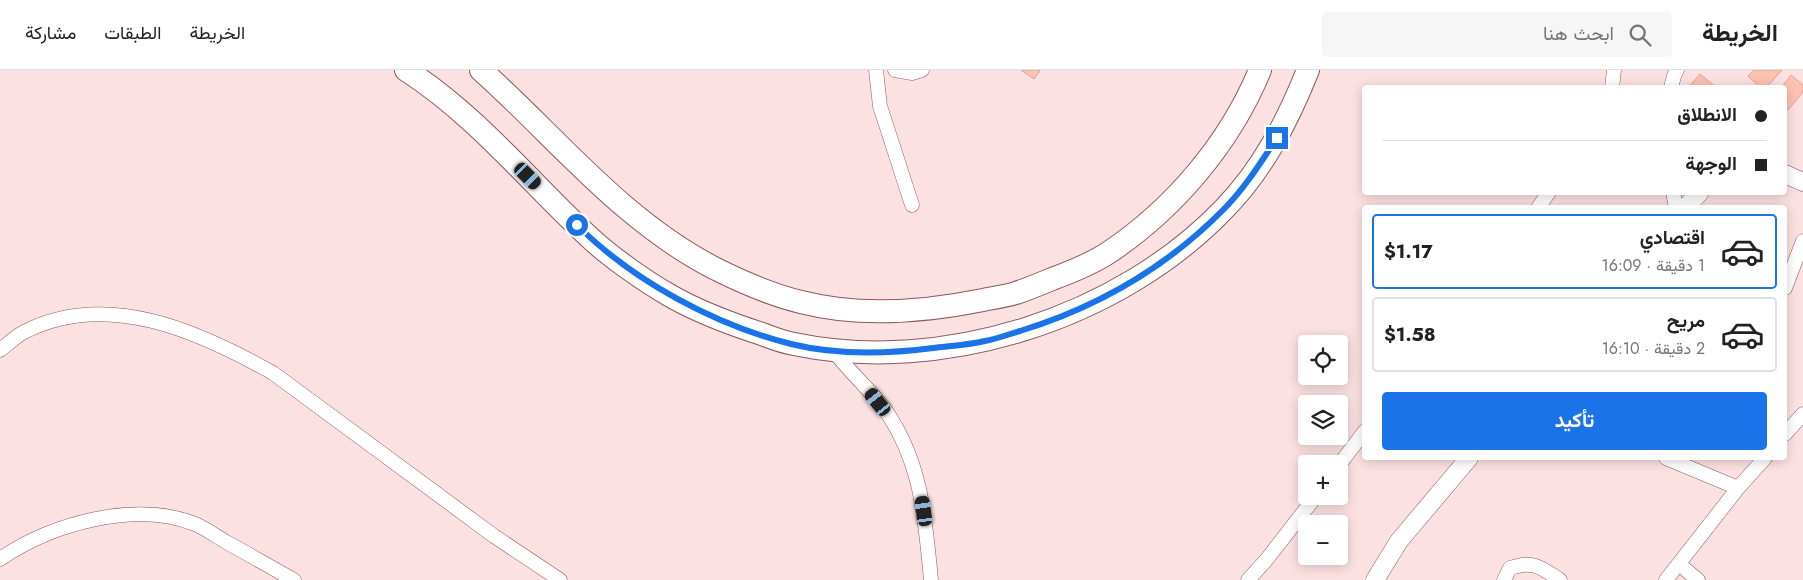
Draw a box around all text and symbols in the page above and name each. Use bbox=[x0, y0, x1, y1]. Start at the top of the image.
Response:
search box bbox=[1322, 12, 1672, 57]
text: الخريطة bbox=[1702, 15, 1778, 50]
text: مشاركة bbox=[25, 20, 76, 46]
text: الطبقات bbox=[104, 20, 161, 46]
text: الخريطة bbox=[189, 20, 245, 46]
text: ابحث هنا bbox=[1543, 20, 1614, 47]
icon: search bbox=[1626, 21, 1654, 49]
text: الانطلاق bbox=[1677, 101, 1737, 128]
route end bbox=[1266, 127, 1288, 149]
text: الوجهة bbox=[1685, 150, 1737, 177]
car bbox=[512, 160, 543, 192]
route start bbox=[566, 214, 588, 236]
text: اقتصادي bbox=[1640, 224, 1705, 251]
icon: car bbox=[1720, 229, 1765, 274]
text: $1.17 bbox=[1384, 238, 1433, 265]
text: 1 دقيقة · 16:09 bbox=[1602, 254, 1705, 277]
text: مريح bbox=[1667, 307, 1705, 334]
icon: car bbox=[1720, 312, 1765, 357]
text: $1.58 bbox=[1384, 321, 1436, 348]
map controls bbox=[1298, 335, 1348, 565]
button: locate bbox=[1298, 335, 1348, 385]
text: 2 دقيقة · 16:10 bbox=[1602, 337, 1705, 360]
car bbox=[862, 386, 893, 418]
button: تأكيد bbox=[1382, 392, 1767, 450]
button: layers bbox=[1298, 395, 1348, 445]
button: + bbox=[1298, 455, 1348, 505]
car bbox=[914, 495, 933, 527]
button: − bbox=[1298, 515, 1348, 565]

